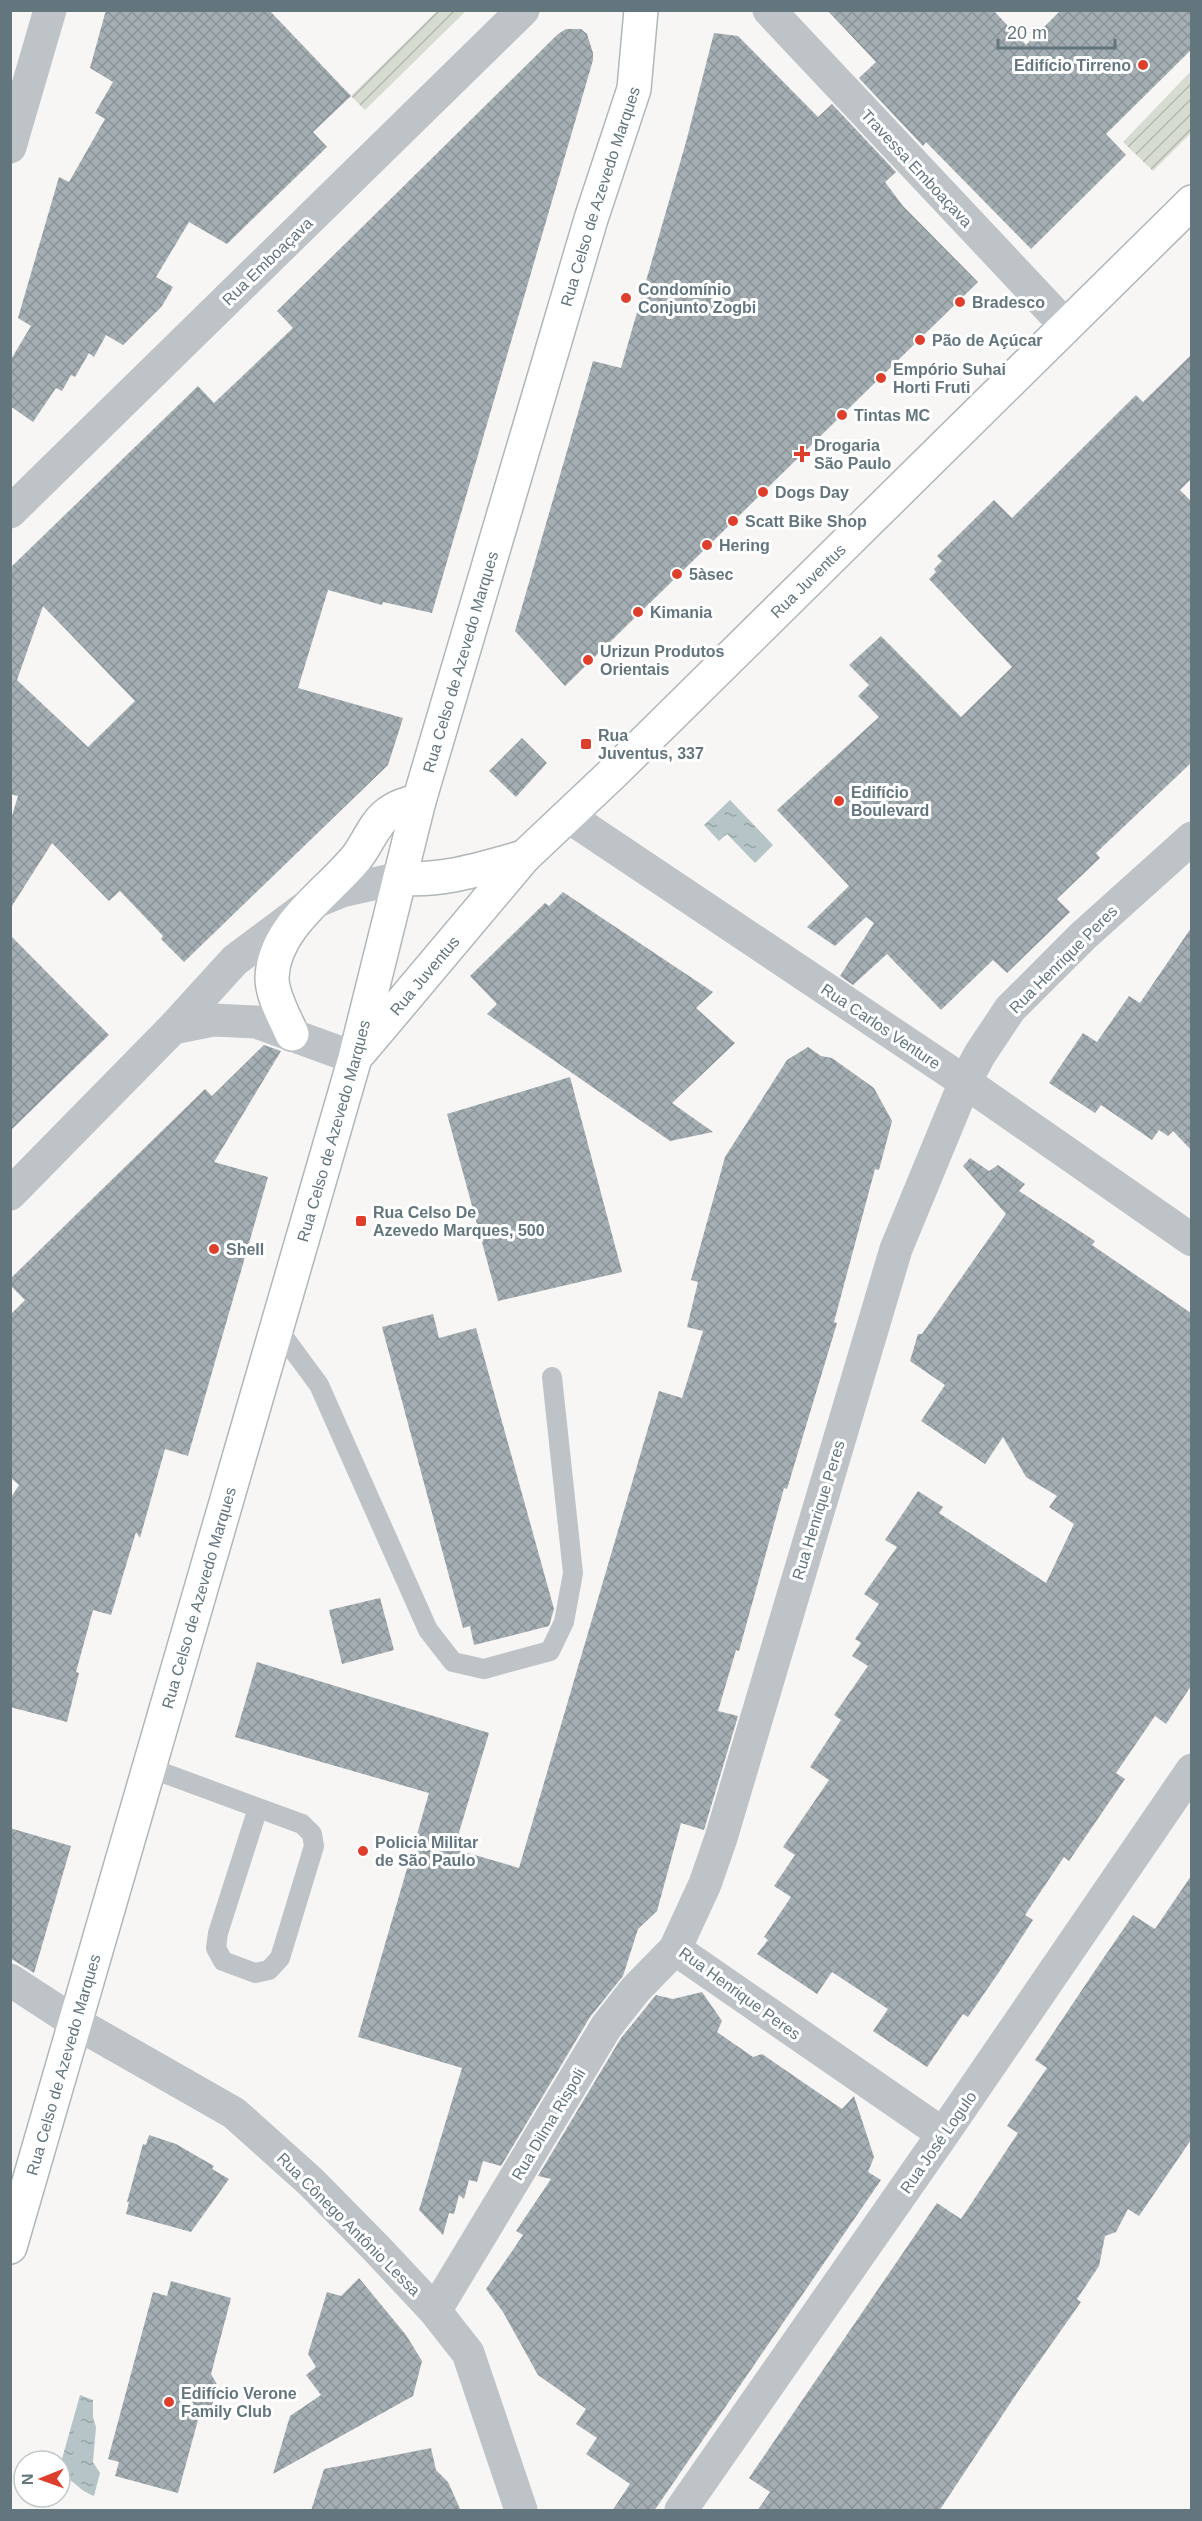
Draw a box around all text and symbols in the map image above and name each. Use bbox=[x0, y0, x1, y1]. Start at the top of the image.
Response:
scale bar bbox=[998, 12, 1115, 50]
text: 20 m bbox=[1007, 23, 1047, 43]
place label: Edifício Tirreno bbox=[1014, 57, 1131, 74]
marker: Edifício Tirreno bbox=[1136, 58, 1150, 72]
street label: Rua Celso de Azevedo Marques bbox=[558, 84, 643, 308]
street label: Travessa Emboaçava bbox=[858, 106, 975, 231]
street label: Rua Emboaçava bbox=[219, 214, 316, 309]
place label: Condomínio Conjunto Zogbi bbox=[638, 281, 756, 316]
marker: Condomínio Conjunto Zogbi bbox=[619, 291, 633, 305]
place label: Bradesco bbox=[972, 294, 1045, 311]
marker: Bradesco bbox=[953, 295, 967, 309]
place label: Pão de Açúcar bbox=[932, 332, 1043, 349]
marker: Pão de Açúcar bbox=[913, 333, 927, 347]
place label: Empório Suhai Horti Fruti bbox=[893, 361, 1006, 396]
marker: Empório Suhai Horti Fruti bbox=[874, 371, 888, 385]
place label: Tintas MC bbox=[854, 407, 931, 424]
marker: Tintas MC bbox=[835, 408, 849, 422]
place label: Drogaria São Paulo bbox=[814, 437, 892, 472]
marker: Drogaria São Paulo bbox=[795, 447, 809, 461]
place label: Dogs Day bbox=[775, 484, 849, 501]
marker: Dogs Day bbox=[756, 485, 770, 499]
place label: Scatt Bike Shop bbox=[745, 513, 867, 530]
marker: Scatt Bike Shop bbox=[726, 514, 740, 528]
place label: Hering bbox=[719, 537, 770, 554]
marker: Hering bbox=[700, 538, 714, 552]
street label: Rua Juventus bbox=[767, 541, 849, 622]
street label: Rua Celso de Azevedo Marques bbox=[420, 549, 501, 774]
place label: 5àsec bbox=[689, 566, 734, 583]
marker: 5àsec bbox=[670, 567, 684, 581]
place label: Kimania bbox=[650, 604, 712, 621]
marker: Kimania bbox=[631, 605, 645, 619]
place label: Urizun Produtos Orientais bbox=[600, 643, 725, 678]
marker: Urizun Produtos Orientais bbox=[581, 653, 595, 667]
place label: Rua Juventus, 337 bbox=[598, 727, 704, 762]
marker: Rua Juventus, 337 bbox=[579, 737, 593, 751]
place label: Edifício Boulevard bbox=[851, 784, 929, 819]
marker: Edifício Boulevard bbox=[832, 794, 846, 808]
street label: Rua Henrique Peres bbox=[1006, 902, 1121, 1017]
street label: Rua Juventus bbox=[387, 933, 463, 1019]
street label: Rua Carlos Venture bbox=[818, 980, 943, 1073]
street label: Rua Celso de Azevedo Marques bbox=[294, 1018, 373, 1244]
place label: Rua Celso De Azevedo Marques, 500 bbox=[373, 1204, 545, 1239]
marker: Rua Celso De Azevedo Marques, 500 bbox=[354, 1214, 368, 1228]
place label: Shell bbox=[226, 1241, 264, 1258]
marker: Shell bbox=[207, 1242, 221, 1256]
street label: Rua Henrique Peres bbox=[789, 1438, 848, 1582]
street label: Rua Celso de Azevedo Marques bbox=[159, 1485, 239, 1711]
place label: Policia Militar de São Paulo bbox=[375, 1834, 478, 1869]
marker: Policia Militar de São Paulo bbox=[356, 1844, 370, 1858]
street label: Rua Henrique Peres bbox=[676, 1944, 803, 2043]
street label: Rua Celso de Azevedo Marques bbox=[23, 1952, 104, 2177]
street label: Rua Dilma Rispoli bbox=[508, 2065, 588, 2183]
street label: Rua José Logulo bbox=[897, 2088, 980, 2196]
street label: Rua Cônego Antônio Lessa bbox=[274, 2149, 424, 2299]
place label: Edifício Verone Family Club bbox=[181, 2385, 297, 2420]
marker: Edifício Verone Family Club bbox=[162, 2395, 176, 2409]
north arrow bbox=[12, 2449, 72, 2509]
text: N bbox=[19, 2473, 36, 2485]

